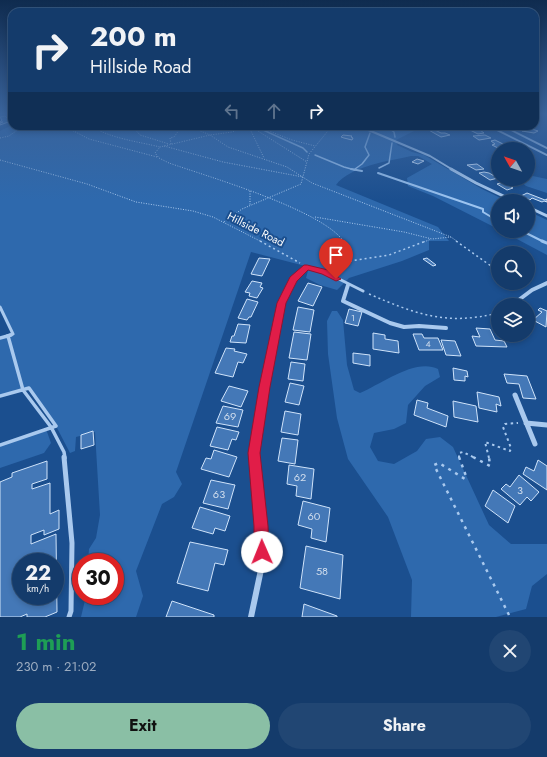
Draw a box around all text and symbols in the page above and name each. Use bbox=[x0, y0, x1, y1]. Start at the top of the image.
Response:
text: 200 m bbox=[90, 16, 177, 57]
icon: right bbox=[24, 24, 76, 76]
text: Hillside Road bbox=[90, 54, 192, 80]
icon: left bbox=[221, 100, 243, 122]
icon: ahead bbox=[263, 100, 285, 122]
icon: right bbox=[305, 100, 327, 122]
north arrow bbox=[491, 142, 535, 186]
map controls bbox=[491, 142, 535, 342]
button: sound bbox=[491, 194, 535, 238]
street label: Hillside Road bbox=[225, 208, 287, 250]
pin bbox=[319, 238, 353, 279]
icon: arrive bbox=[325, 244, 347, 266]
button: search bbox=[491, 246, 535, 290]
button: layers bbox=[491, 298, 535, 342]
house number: 1 bbox=[351, 311, 355, 324]
house number: 4 bbox=[425, 337, 431, 350]
house number: 69 bbox=[224, 408, 236, 424]
house number: 62 bbox=[294, 469, 306, 485]
house number: 3 bbox=[517, 482, 523, 498]
house number: 63 bbox=[213, 486, 225, 502]
house number: 60 bbox=[308, 508, 321, 524]
position arrow bbox=[241, 531, 283, 573]
speed limit sign: 30 bbox=[72, 553, 124, 605]
text: 22 bbox=[25, 559, 51, 588]
house number: 58 bbox=[316, 563, 328, 579]
text: km/h bbox=[27, 581, 49, 596]
text: 1 min bbox=[16, 624, 76, 659]
button: close bbox=[489, 630, 531, 672]
text: 230 m · 21:02 bbox=[16, 657, 96, 676]
button: Exit bbox=[16, 703, 270, 749]
button: Share bbox=[278, 703, 531, 749]

